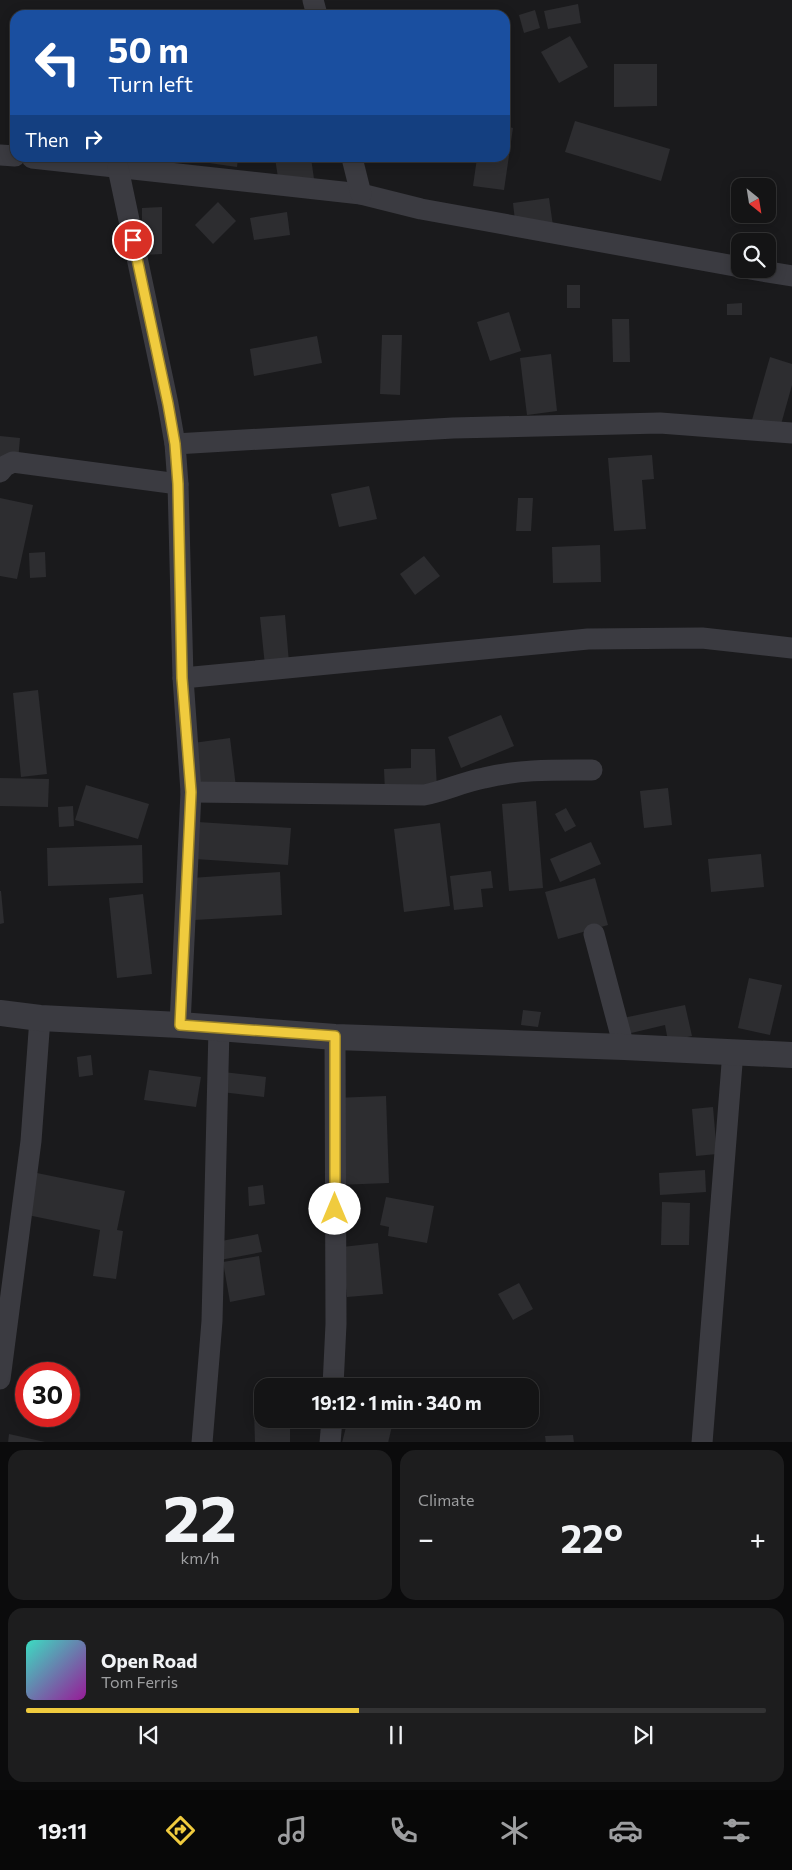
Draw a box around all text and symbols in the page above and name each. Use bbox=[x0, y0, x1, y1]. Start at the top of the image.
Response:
text: 50 m bbox=[108, 27, 189, 70]
icon: left bbox=[25, 30, 90, 95]
text: Turn left bbox=[108, 70, 193, 97]
icon: right bbox=[79, 125, 107, 153]
text: Then bbox=[25, 128, 69, 151]
north arrow bbox=[731, 178, 776, 222]
map controls bbox=[731, 178, 776, 278]
pin bbox=[112, 219, 154, 261]
icon: arrive bbox=[119, 226, 147, 254]
button: search bbox=[731, 233, 776, 278]
position arrow bbox=[308, 1182, 360, 1234]
speed limit sign: 30 bbox=[15, 1362, 80, 1427]
text: 19:12 · 1 min · 340 m bbox=[312, 1391, 481, 1414]
text: 22 bbox=[163, 1476, 237, 1555]
text: Climate bbox=[418, 1490, 474, 1509]
text: 22° bbox=[560, 1514, 623, 1561]
text: − bbox=[418, 1521, 434, 1555]
text: + bbox=[750, 1521, 766, 1555]
text: km/h bbox=[181, 1548, 219, 1567]
text: Open Road bbox=[101, 1649, 197, 1672]
text: Tom Ferris bbox=[101, 1672, 178, 1691]
icon: previous bbox=[135, 1721, 163, 1749]
icon: pause bbox=[382, 1721, 410, 1749]
icon: next bbox=[629, 1721, 657, 1749]
icon: directions bbox=[163, 1813, 198, 1848]
icon: music bbox=[275, 1813, 310, 1848]
icon: phone bbox=[386, 1813, 421, 1848]
icon: climate bbox=[497, 1813, 532, 1848]
icon: car bbox=[608, 1813, 643, 1848]
icon: filters bbox=[719, 1813, 754, 1848]
text: 19:11 bbox=[38, 1817, 87, 1844]

